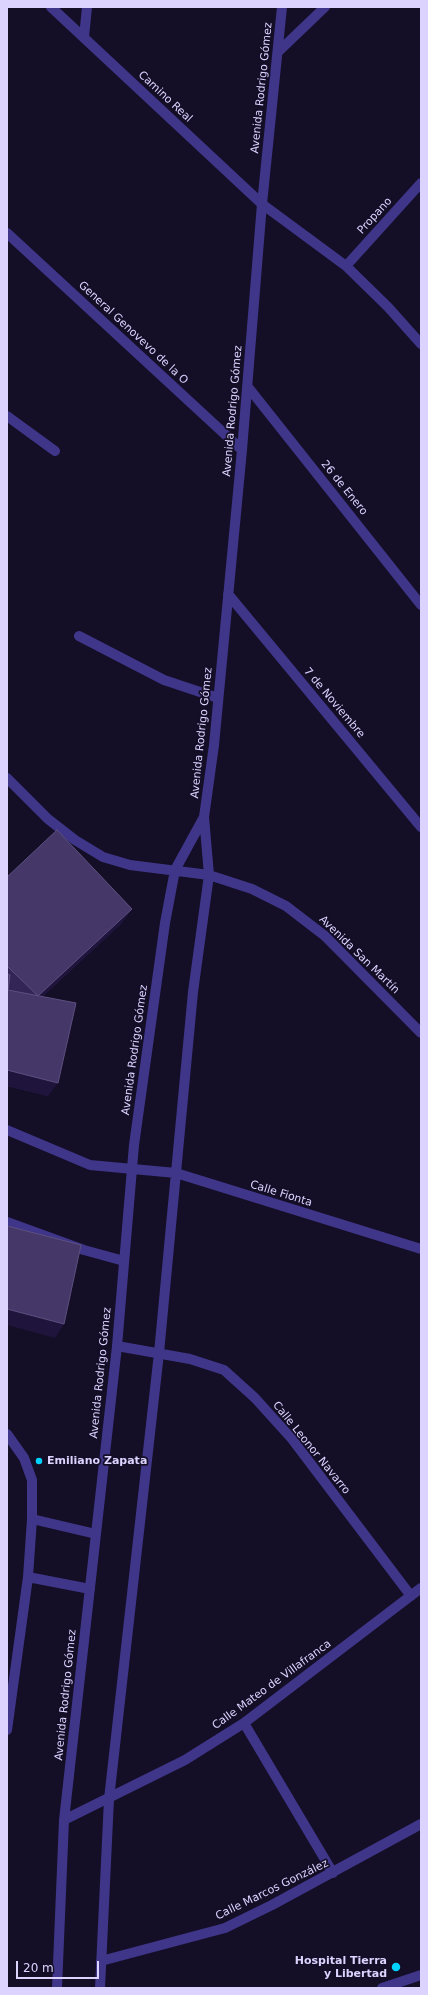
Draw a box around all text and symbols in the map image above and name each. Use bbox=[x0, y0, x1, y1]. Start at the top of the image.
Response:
street label: Avenida Rodrigo Gómez bbox=[249, 22, 275, 154]
street label: Camino Real bbox=[135, 69, 195, 125]
street label: Propano bbox=[355, 195, 395, 237]
street label: General Genovevo de la O bbox=[75, 279, 191, 387]
street label: Avenida Rodrigo Gómez bbox=[221, 345, 245, 477]
street label: 26 de Enero bbox=[318, 458, 370, 518]
street label: 7 de Noviembre bbox=[301, 665, 367, 741]
street label: Avenida Rodrigo Gómez bbox=[189, 667, 215, 799]
street label: Avenida San Martín bbox=[316, 913, 402, 997]
street label: Avenida Rodrigo Gómez bbox=[119, 984, 151, 1116]
street label: Calle Fionta bbox=[248, 1178, 314, 1210]
street label: Avenida Rodrigo Gómez bbox=[88, 1307, 114, 1439]
street label: Calle Leonor Navarro bbox=[270, 1399, 352, 1497]
place label: Emiliano Zapata bbox=[47, 1454, 147, 1468]
marker: Emiliano Zapata bbox=[34, 1456, 44, 1466]
street label: Avenida Rodrigo Gómez bbox=[53, 1629, 79, 1761]
street label: Calle Mateo de Villafranca bbox=[210, 1637, 334, 1733]
street label: Calle Marcos González bbox=[214, 1857, 330, 1923]
scale bar bbox=[18, 1953, 101, 1979]
place label: Hospital Tierra y Libertad bbox=[295, 1954, 387, 1980]
text: 20 m bbox=[23, 1961, 54, 1975]
marker: Hospital Tierra y Libertad bbox=[390, 1961, 402, 1973]

